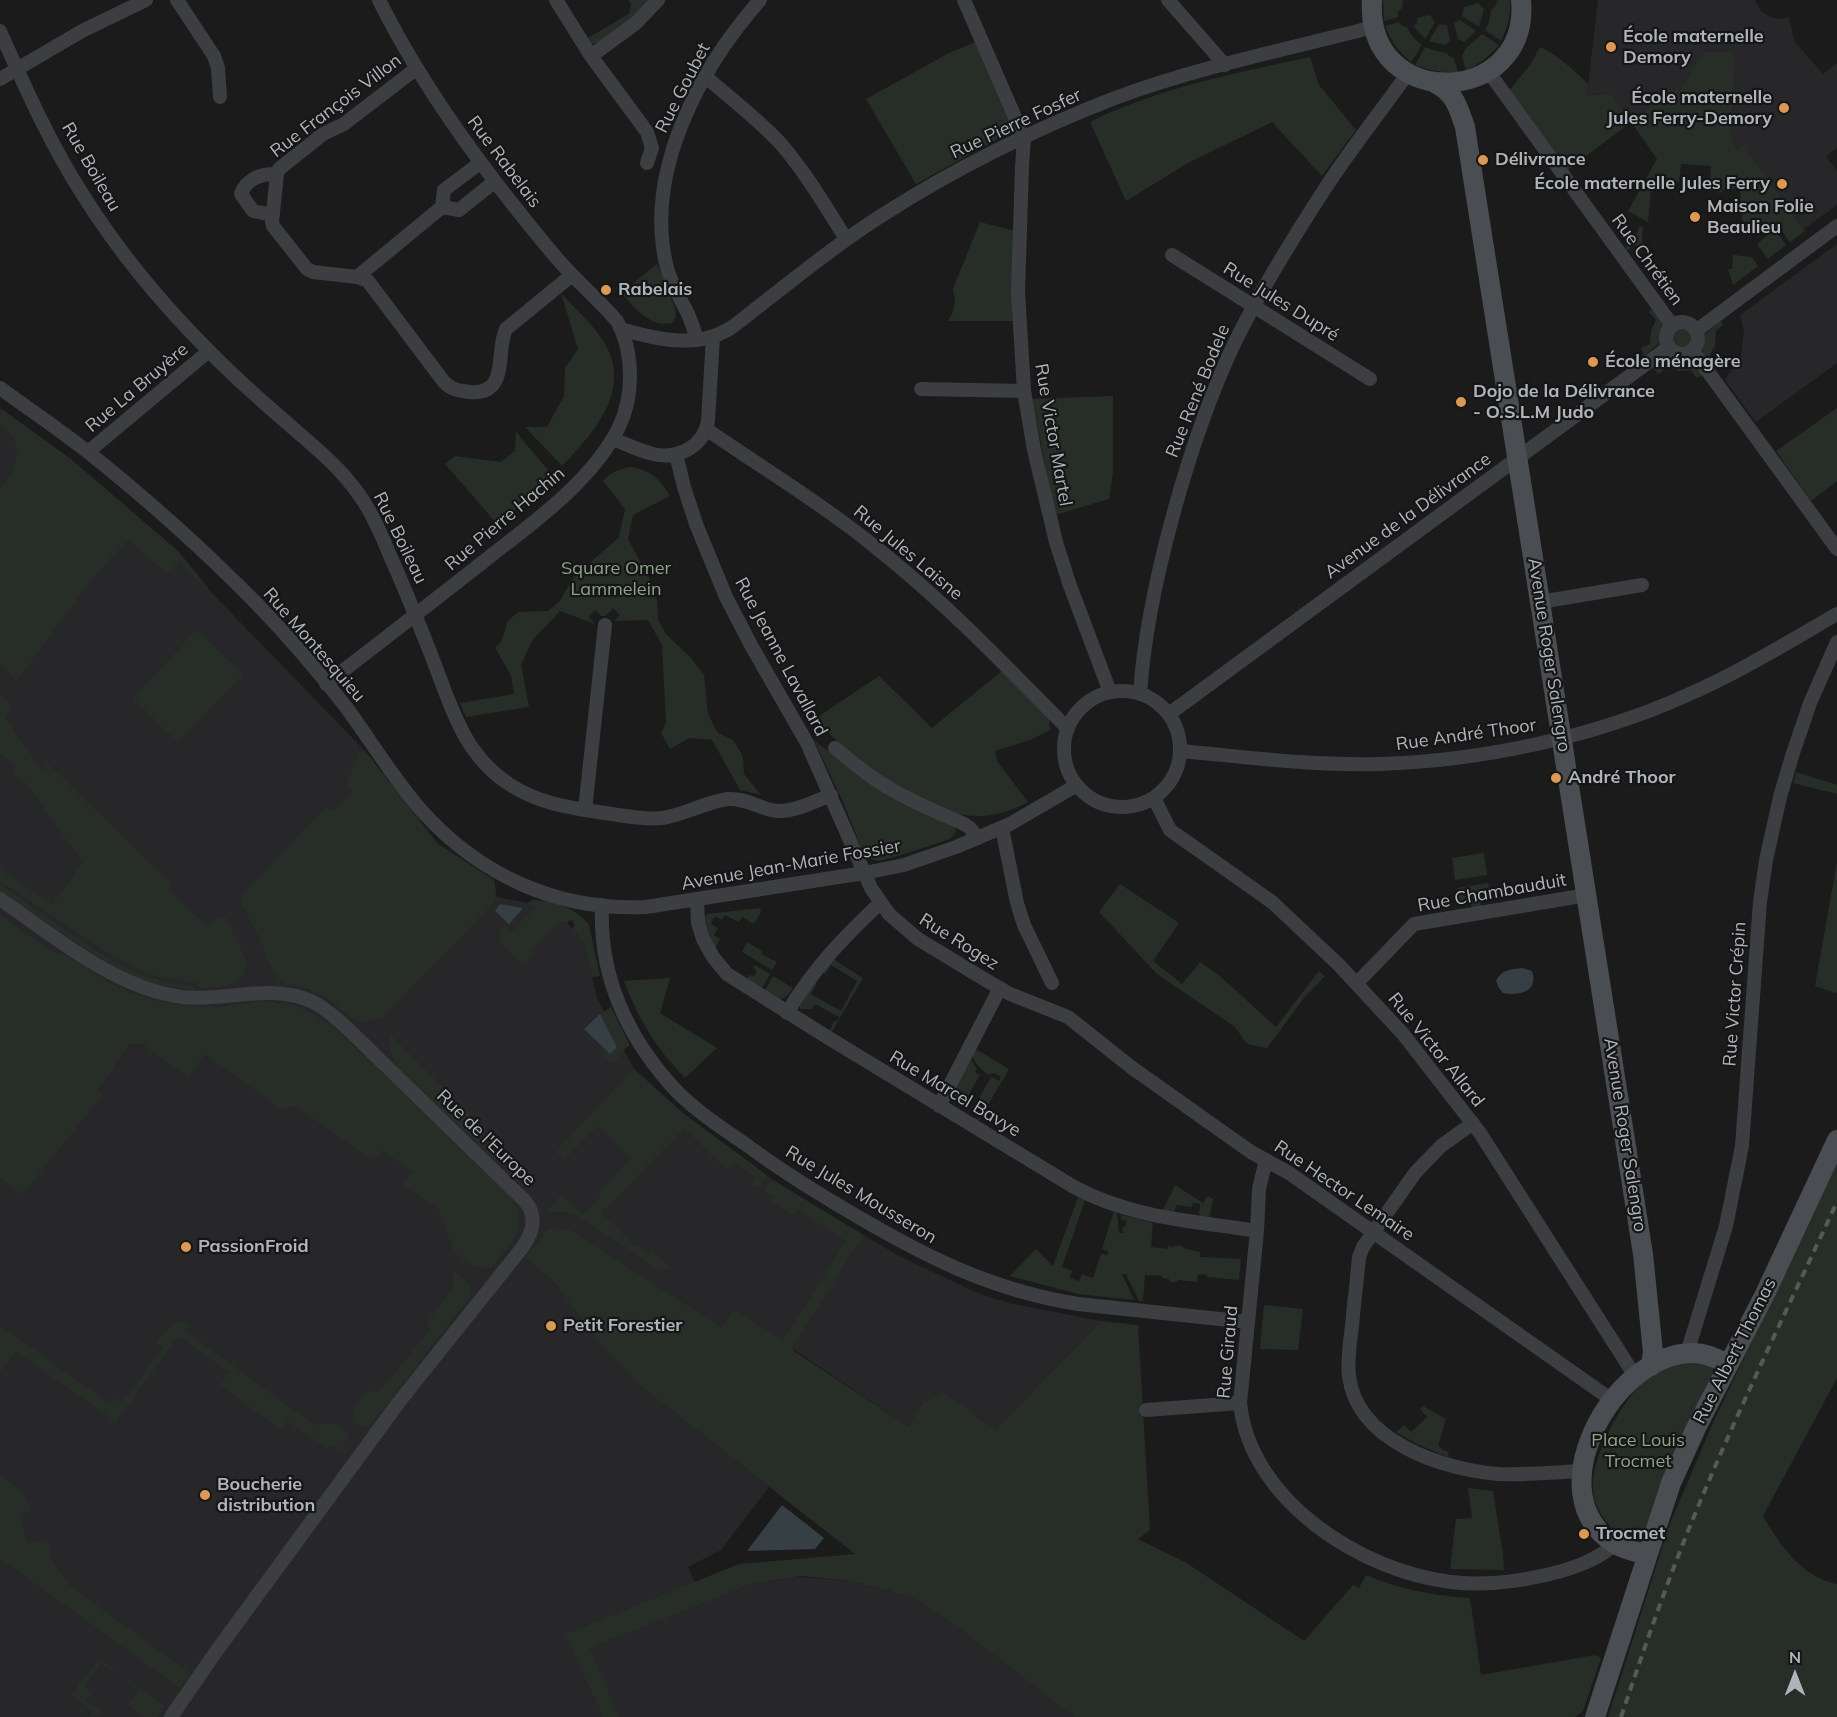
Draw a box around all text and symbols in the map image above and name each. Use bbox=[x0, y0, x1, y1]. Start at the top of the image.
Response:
place label: École maternelle Demory bbox=[1623, 26, 1764, 68]
street label: Rue Goubet bbox=[651, 39, 715, 137]
marker: École maternelle Demory bbox=[1604, 40, 1618, 54]
street label: Rue François Villon bbox=[266, 50, 406, 162]
street label: Rue Pierre Fosfer bbox=[947, 84, 1085, 164]
place label: École maternelle Jules Ferry-Demory bbox=[1607, 87, 1772, 130]
marker: École maternelle Jules Ferry-Demory bbox=[1777, 101, 1791, 115]
street label: Rue Rabelais bbox=[462, 112, 546, 212]
street label: Rue Boileau bbox=[57, 119, 125, 215]
place label: Délivrance bbox=[1495, 149, 1586, 171]
marker: Délivrance bbox=[1476, 153, 1490, 167]
place label: École maternelle Jules Ferry bbox=[1534, 173, 1770, 195]
marker: École maternelle Jules Ferry bbox=[1775, 177, 1789, 191]
place label: Maison Folie Beaulieu bbox=[1707, 196, 1814, 238]
street label: Rue Chrétien bbox=[1607, 210, 1687, 310]
marker: Maison Folie Beaulieu bbox=[1688, 210, 1702, 224]
street label: Rue Jules Dupré bbox=[1219, 258, 1343, 346]
place label: Rabelais bbox=[618, 279, 692, 301]
marker: Rabelais bbox=[599, 283, 613, 297]
street label: Rue René Bodele bbox=[1161, 321, 1235, 461]
street label: Rue La Bruyère bbox=[81, 339, 193, 437]
place label: École ménagère bbox=[1605, 351, 1741, 373]
marker: École ménagère bbox=[1586, 355, 1600, 369]
street label: Rue Victor Martel bbox=[1030, 362, 1076, 508]
place label: Dojo de la Délivrance - O.S.L.M Judo bbox=[1473, 381, 1655, 424]
marker: Dojo de la Délivrance - O.S.L.M Judo bbox=[1454, 395, 1468, 409]
street label: Avenue de la Délivrance bbox=[1321, 448, 1495, 584]
street label: Rue Pierre Hachin bbox=[441, 463, 569, 575]
street label: Rue Boileau bbox=[369, 489, 431, 587]
street label: Rue Jules Laisne bbox=[849, 501, 967, 605]
street label: Avenue Roger Salengro bbox=[1523, 557, 1575, 753]
park label: Square Omer Lammelein bbox=[561, 558, 671, 600]
street label: Rue Jeanne Lavallard bbox=[730, 574, 832, 740]
street label: Rue Montesquieu bbox=[259, 584, 369, 706]
street label: Rue André Thoor bbox=[1395, 714, 1537, 756]
place label: André Thoor bbox=[1568, 767, 1676, 789]
marker: André Thoor bbox=[1549, 771, 1563, 785]
street label: Avenue Jean-Marie Fossier bbox=[680, 835, 902, 895]
street label: Rue Chambauduit bbox=[1416, 869, 1568, 917]
street label: Rue Rogez bbox=[915, 909, 1003, 975]
street label: Rue Victor Crépin bbox=[1719, 921, 1751, 1067]
street label: Rue Victor Allard bbox=[1383, 989, 1489, 1111]
street label: Avenue Roger Salengro bbox=[1599, 1037, 1651, 1233]
street label: Rue Marcel Bavye bbox=[885, 1046, 1025, 1142]
street label: Rue de l'Europe bbox=[432, 1085, 540, 1191]
street label: Rue Hector Lemaire bbox=[1270, 1136, 1418, 1246]
street label: Rue Jules Mousseron bbox=[782, 1141, 940, 1249]
place label: PassionFroid bbox=[198, 1236, 309, 1258]
marker: PassionFroid bbox=[179, 1240, 193, 1254]
street label: Rue Albert Thomas bbox=[1689, 1275, 1781, 1427]
street label: Rue Giraud bbox=[1213, 1305, 1243, 1399]
place label: Petit Forestier bbox=[563, 1315, 682, 1337]
marker: Petit Forestier bbox=[544, 1319, 558, 1333]
park label: Place Louis Trocmet bbox=[1591, 1430, 1685, 1472]
place label: Boucherie distribution bbox=[217, 1474, 315, 1516]
marker: Boucherie distribution bbox=[198, 1488, 212, 1502]
place label: Trocmet bbox=[1596, 1523, 1665, 1545]
marker: Trocmet bbox=[1577, 1527, 1591, 1541]
north arrow bbox=[1765, 1645, 1825, 1705]
text: N bbox=[1789, 1647, 1801, 1667]

